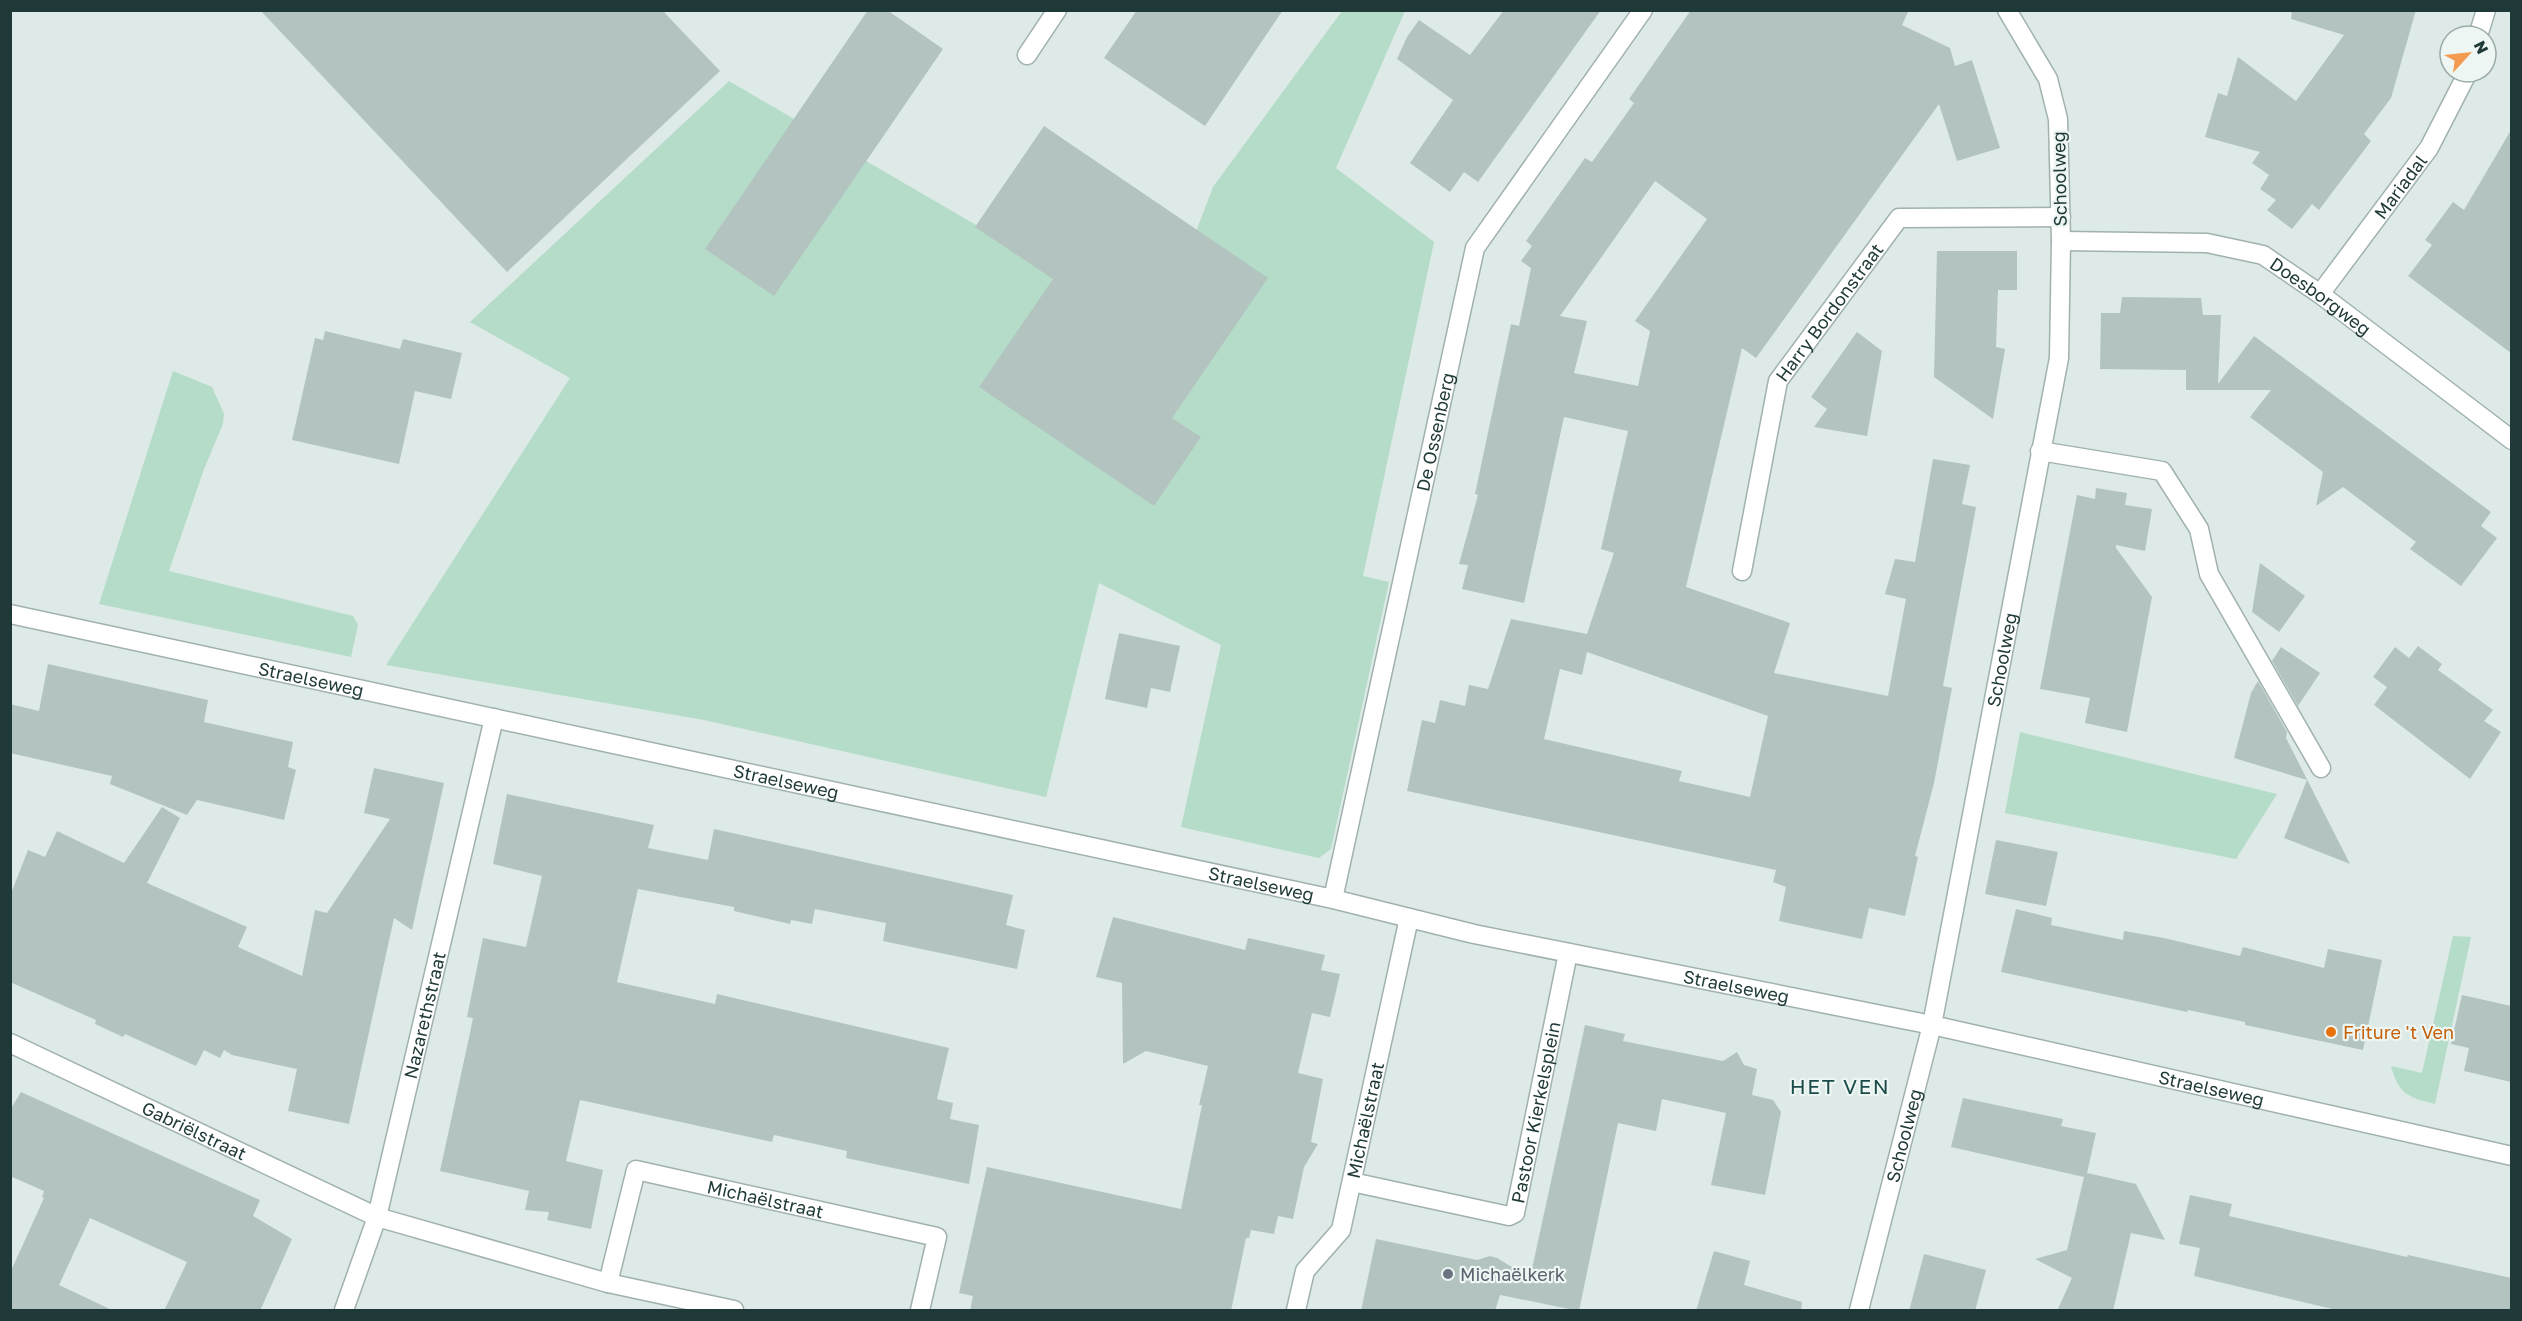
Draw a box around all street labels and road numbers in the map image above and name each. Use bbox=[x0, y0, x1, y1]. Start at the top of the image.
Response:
street label: Schoolweg bbox=[2047, 131, 2071, 227]
street label: Mariadal bbox=[2369, 150, 2431, 223]
street label: Harry Bordonstraat bbox=[1771, 239, 1888, 386]
street label: Doesborgweg bbox=[2266, 252, 2375, 340]
street label: De Ossenberg bbox=[1411, 371, 1459, 493]
street label: Schoolweg bbox=[1982, 611, 2021, 709]
street label: Straelseweg bbox=[256, 657, 366, 701]
street label: Straelseweg bbox=[731, 759, 841, 803]
street label: Straelseweg bbox=[1207, 861, 1316, 906]
street label: Nazarethstraat bbox=[399, 949, 450, 1081]
street label: Straelseweg bbox=[1681, 965, 1791, 1007]
street label: Pastoor Kierkelsplein bbox=[1506, 1020, 1565, 1205]
street label: Michaëlstraat bbox=[1342, 1060, 1388, 1180]
street label: Straelseweg bbox=[2157, 1066, 2266, 1111]
street label: Schoolweg bbox=[1881, 1087, 1926, 1185]
street label: Gabriëlstraat bbox=[139, 1096, 250, 1165]
street label: Michaëlstraat bbox=[705, 1175, 826, 1222]

